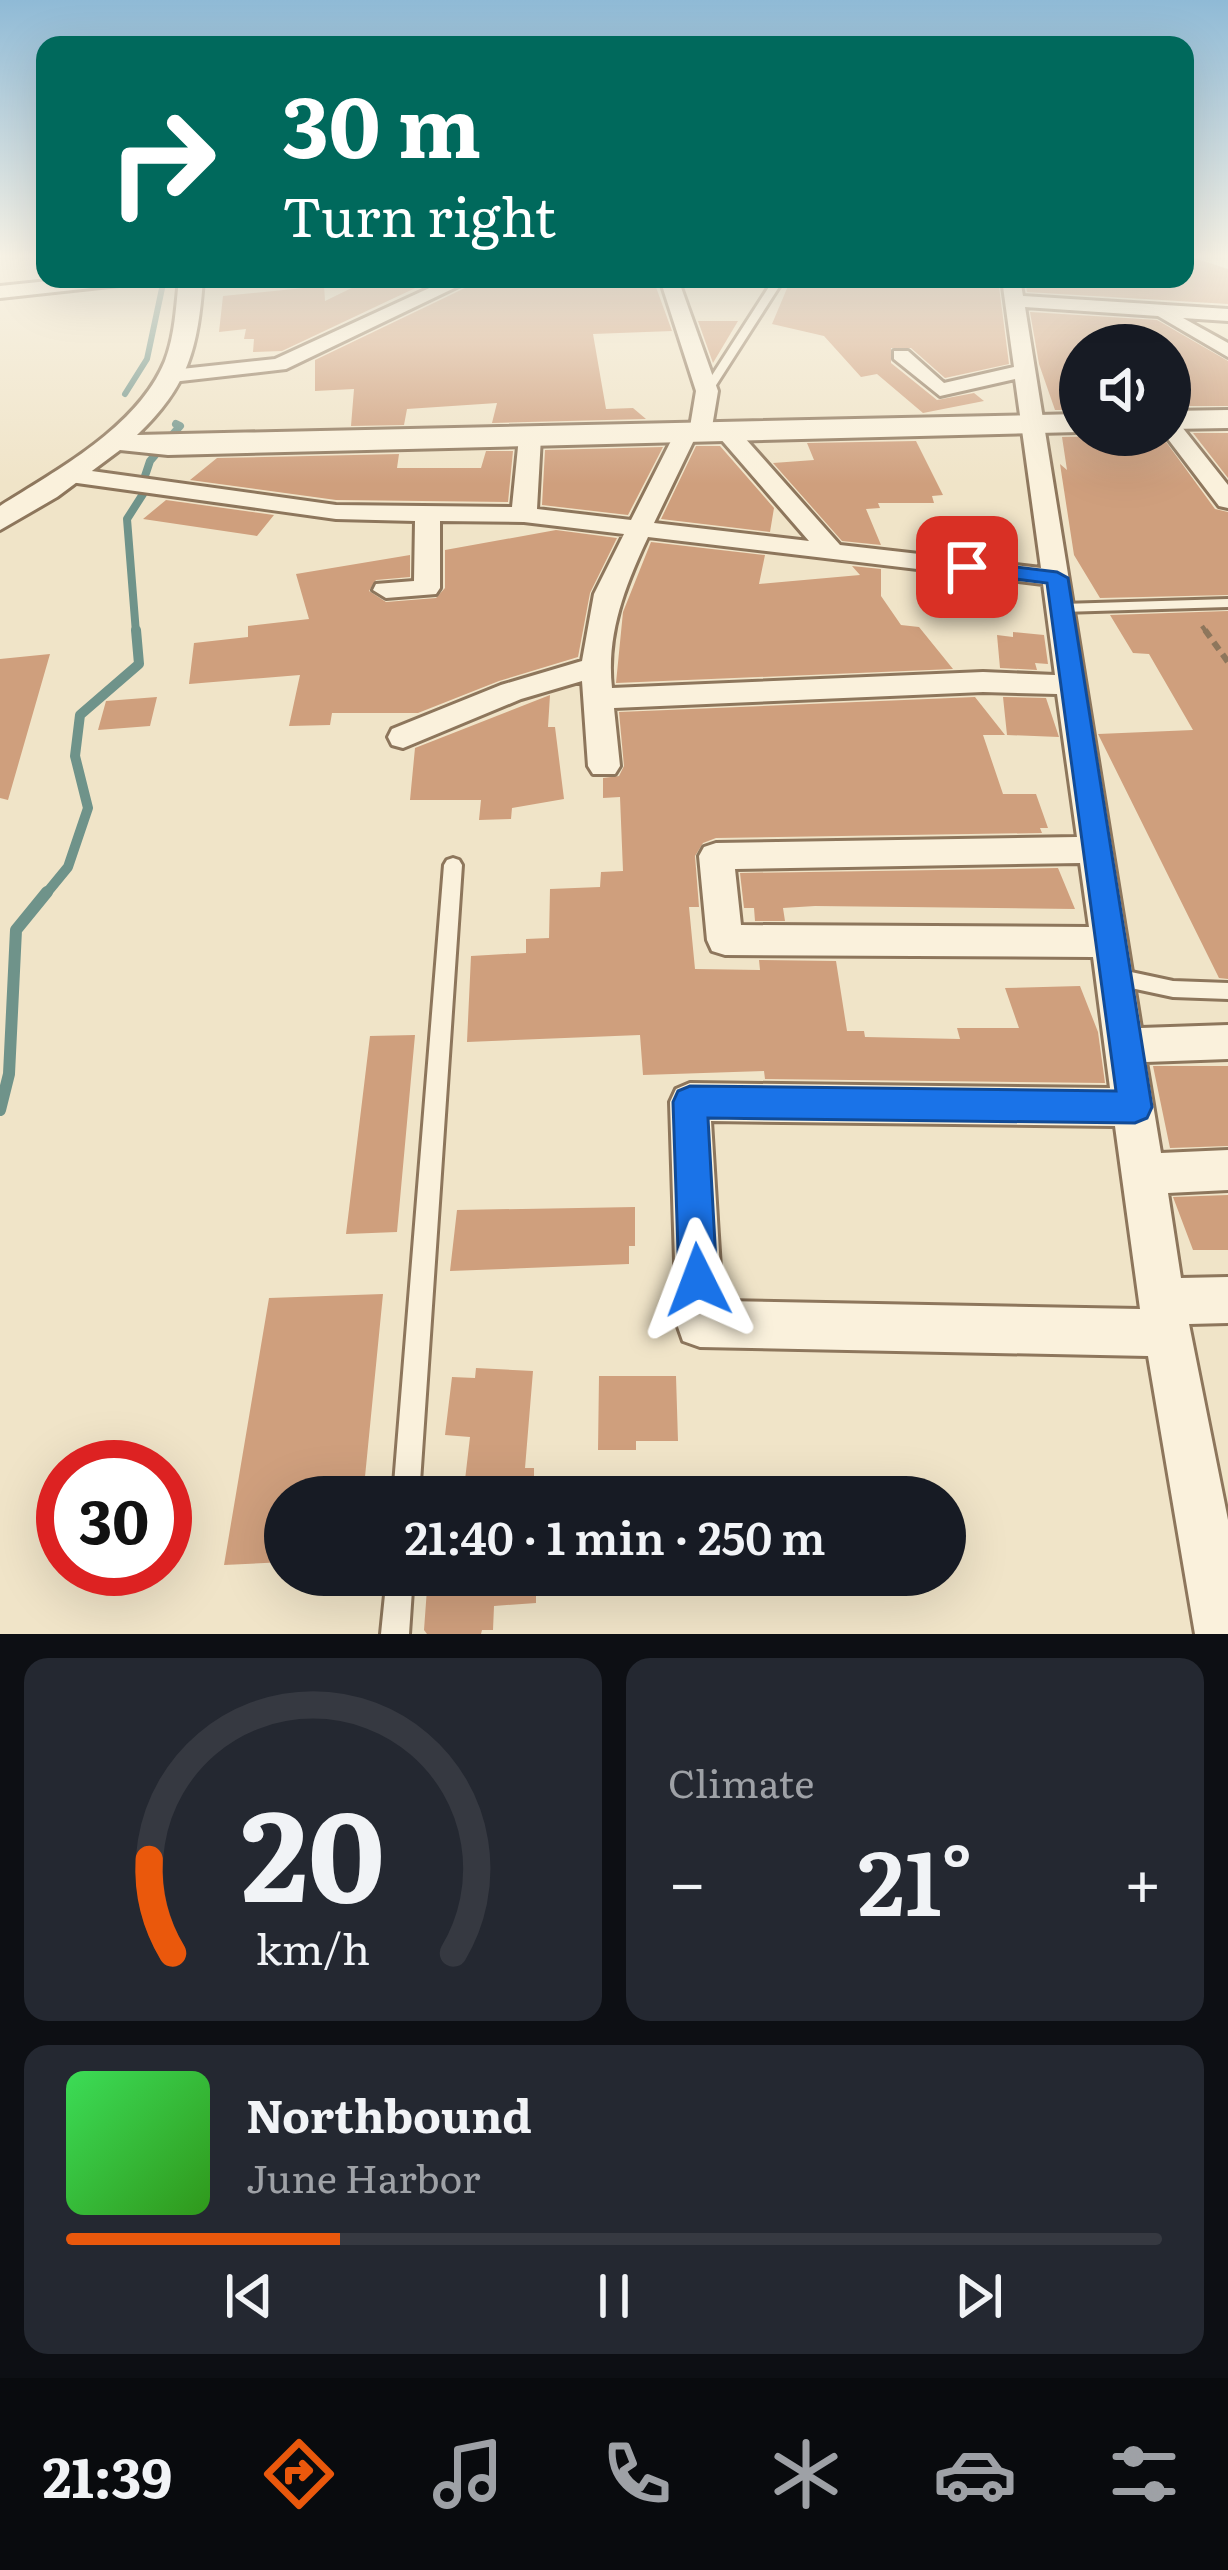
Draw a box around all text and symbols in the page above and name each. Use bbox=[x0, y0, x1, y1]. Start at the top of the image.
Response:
text: 30 m bbox=[282, 59, 481, 184]
icon: right bbox=[84, 84, 240, 240]
text: Turn right bbox=[282, 173, 556, 254]
map controls bbox=[1059, 324, 1191, 456]
button: sound bbox=[1059, 324, 1191, 456]
pin bbox=[916, 516, 1018, 618]
icon: arrive bbox=[934, 534, 1000, 600]
position arrow bbox=[635, 1217, 761, 1343]
speed limit sign: 30 bbox=[36, 1440, 192, 1596]
text: 21:40 · 1 min · 250 m bbox=[404, 1502, 826, 1569]
text: Climate bbox=[668, 1752, 814, 1810]
text: 20 bbox=[241, 1755, 385, 1940]
text: 21° bbox=[857, 1810, 973, 1944]
text: − bbox=[668, 1829, 706, 1927]
text: + bbox=[1124, 1829, 1162, 1927]
text: km/h bbox=[256, 1914, 370, 1977]
text: Northbound bbox=[246, 2080, 532, 2147]
text: June Harbor bbox=[246, 2147, 481, 2205]
icon: previous bbox=[216, 2263, 282, 2329]
icon: pause bbox=[581, 2263, 647, 2329]
icon: next bbox=[946, 2263, 1012, 2329]
icon: directions bbox=[257, 2432, 341, 2516]
icon: music bbox=[426, 2432, 510, 2516]
icon: phone bbox=[595, 2432, 679, 2516]
icon: climate bbox=[764, 2432, 848, 2516]
icon: car bbox=[933, 2432, 1017, 2516]
icon: filters bbox=[1102, 2432, 1186, 2516]
text: 21:39 bbox=[42, 2434, 172, 2515]

